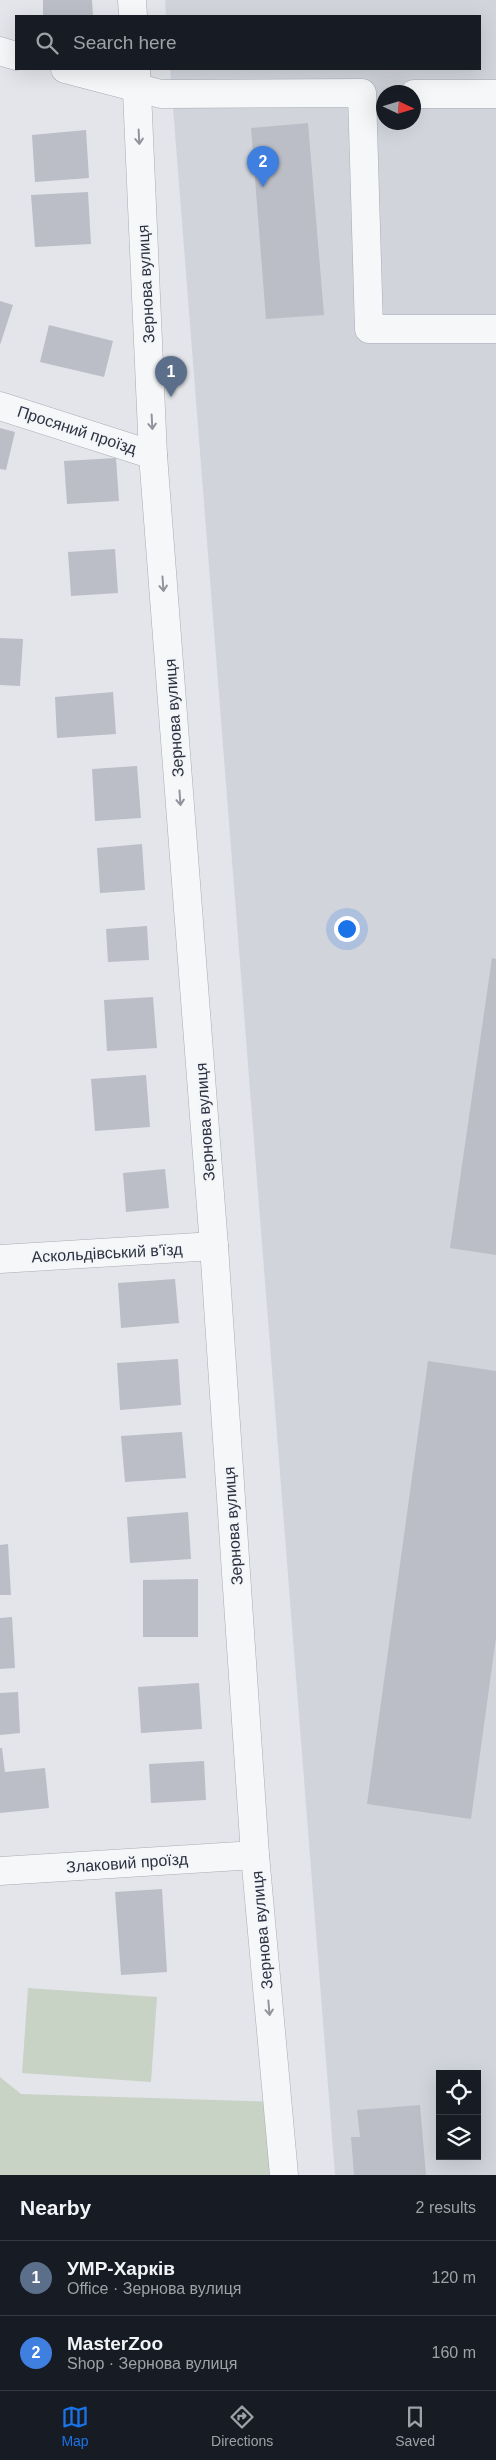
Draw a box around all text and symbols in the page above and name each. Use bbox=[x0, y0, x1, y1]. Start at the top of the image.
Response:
search box bbox=[15, 15, 481, 70]
icon: search bbox=[33, 29, 61, 57]
text: Search here bbox=[73, 32, 177, 53]
north arrow bbox=[376, 85, 421, 130]
one-way arrow bbox=[134, 128, 144, 145]
pin: 2 bbox=[247, 146, 279, 187]
street label: Зернова вулиця bbox=[134, 224, 158, 344]
pin: 1 bbox=[155, 356, 187, 397]
street label: Просяний проїзд bbox=[15, 403, 139, 458]
one-way arrow bbox=[147, 413, 156, 429]
one-way arrow bbox=[159, 575, 168, 591]
street label: Зернова вулиця bbox=[161, 658, 187, 778]
one-way arrow bbox=[175, 790, 184, 806]
your location bbox=[334, 916, 360, 942]
street label: Зернова вулиця bbox=[192, 1062, 218, 1182]
street label: Аскольдівський в'їзд bbox=[31, 1241, 184, 1265]
street label: Зернова вулиця bbox=[220, 1466, 246, 1586]
street label: Злаковий проїзд bbox=[66, 1850, 189, 1876]
street label: Зернова вулиця bbox=[248, 1870, 276, 1990]
one-way arrow bbox=[264, 2000, 274, 2016]
map controls bbox=[436, 2070, 481, 2160]
button: locate bbox=[436, 2070, 481, 2115]
button: layers bbox=[436, 2115, 481, 2160]
text: Nearby bbox=[20, 2196, 91, 2219]
text: 2 results bbox=[416, 2199, 476, 2216]
text: УМР-Харків bbox=[67, 2258, 175, 2279]
text: 1 bbox=[32, 2269, 40, 2286]
text: 120 m bbox=[432, 2269, 476, 2286]
text: Office · Зернова вулиця bbox=[67, 2280, 241, 2297]
text: MasterZoo bbox=[67, 2333, 163, 2354]
text: 2 bbox=[32, 2344, 40, 2361]
text: 160 m bbox=[432, 2344, 476, 2361]
text: Shop · Зернова вулиця bbox=[67, 2355, 237, 2372]
tab: Map bbox=[61, 2403, 89, 2449]
tab: Directions bbox=[211, 2403, 273, 2449]
tab: Saved bbox=[395, 2403, 435, 2449]

